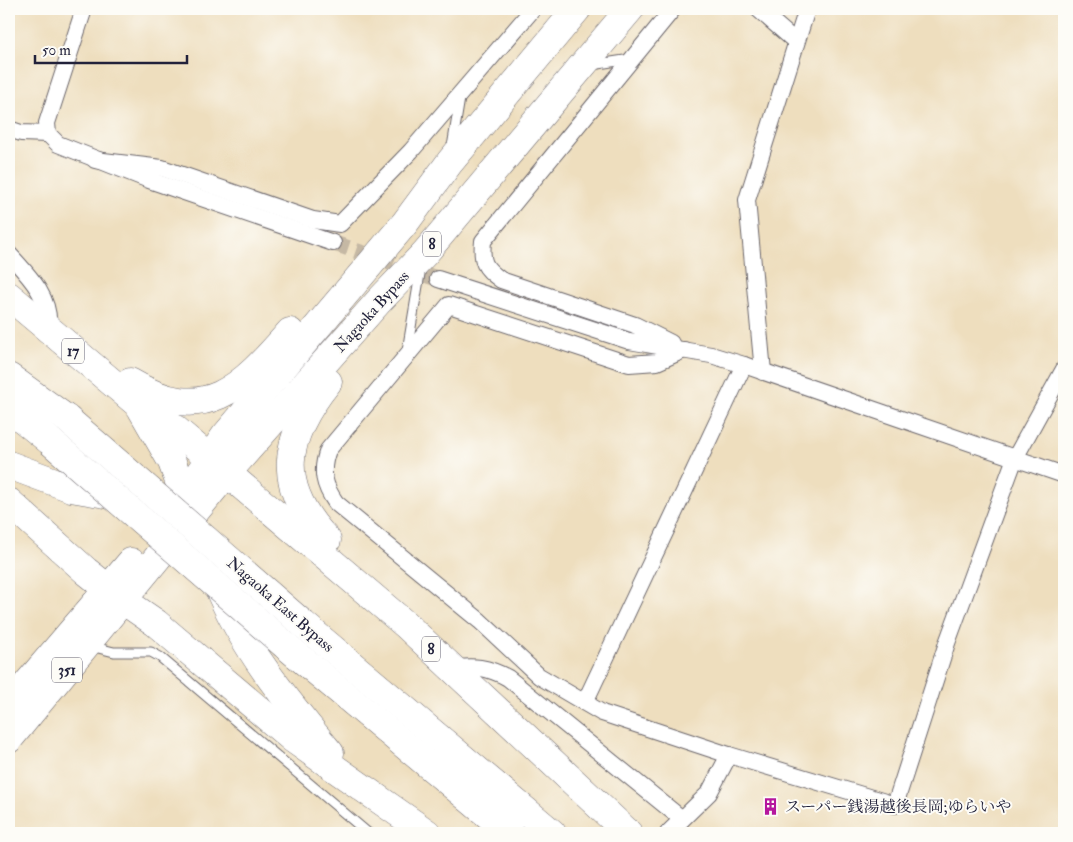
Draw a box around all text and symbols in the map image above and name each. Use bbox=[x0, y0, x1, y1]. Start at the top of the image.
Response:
scale bar bbox=[35, 32, 188, 64]
text: 50 m bbox=[42, 41, 71, 60]
road number: 8 bbox=[423, 232, 441, 256]
street label: Nagaoka Bypass bbox=[330, 267, 414, 357]
road number: 17 bbox=[62, 338, 84, 364]
street label: Nagaoka East Bypass bbox=[222, 553, 338, 657]
road number: 8 bbox=[422, 636, 440, 662]
road number: 351 bbox=[52, 658, 82, 682]
building icon: スーパー銭湯越後長岡;ゆらいや bbox=[761, 796, 781, 816]
place label: スーパー銭湯越後長岡;ゆらいや bbox=[785, 797, 1011, 817]

